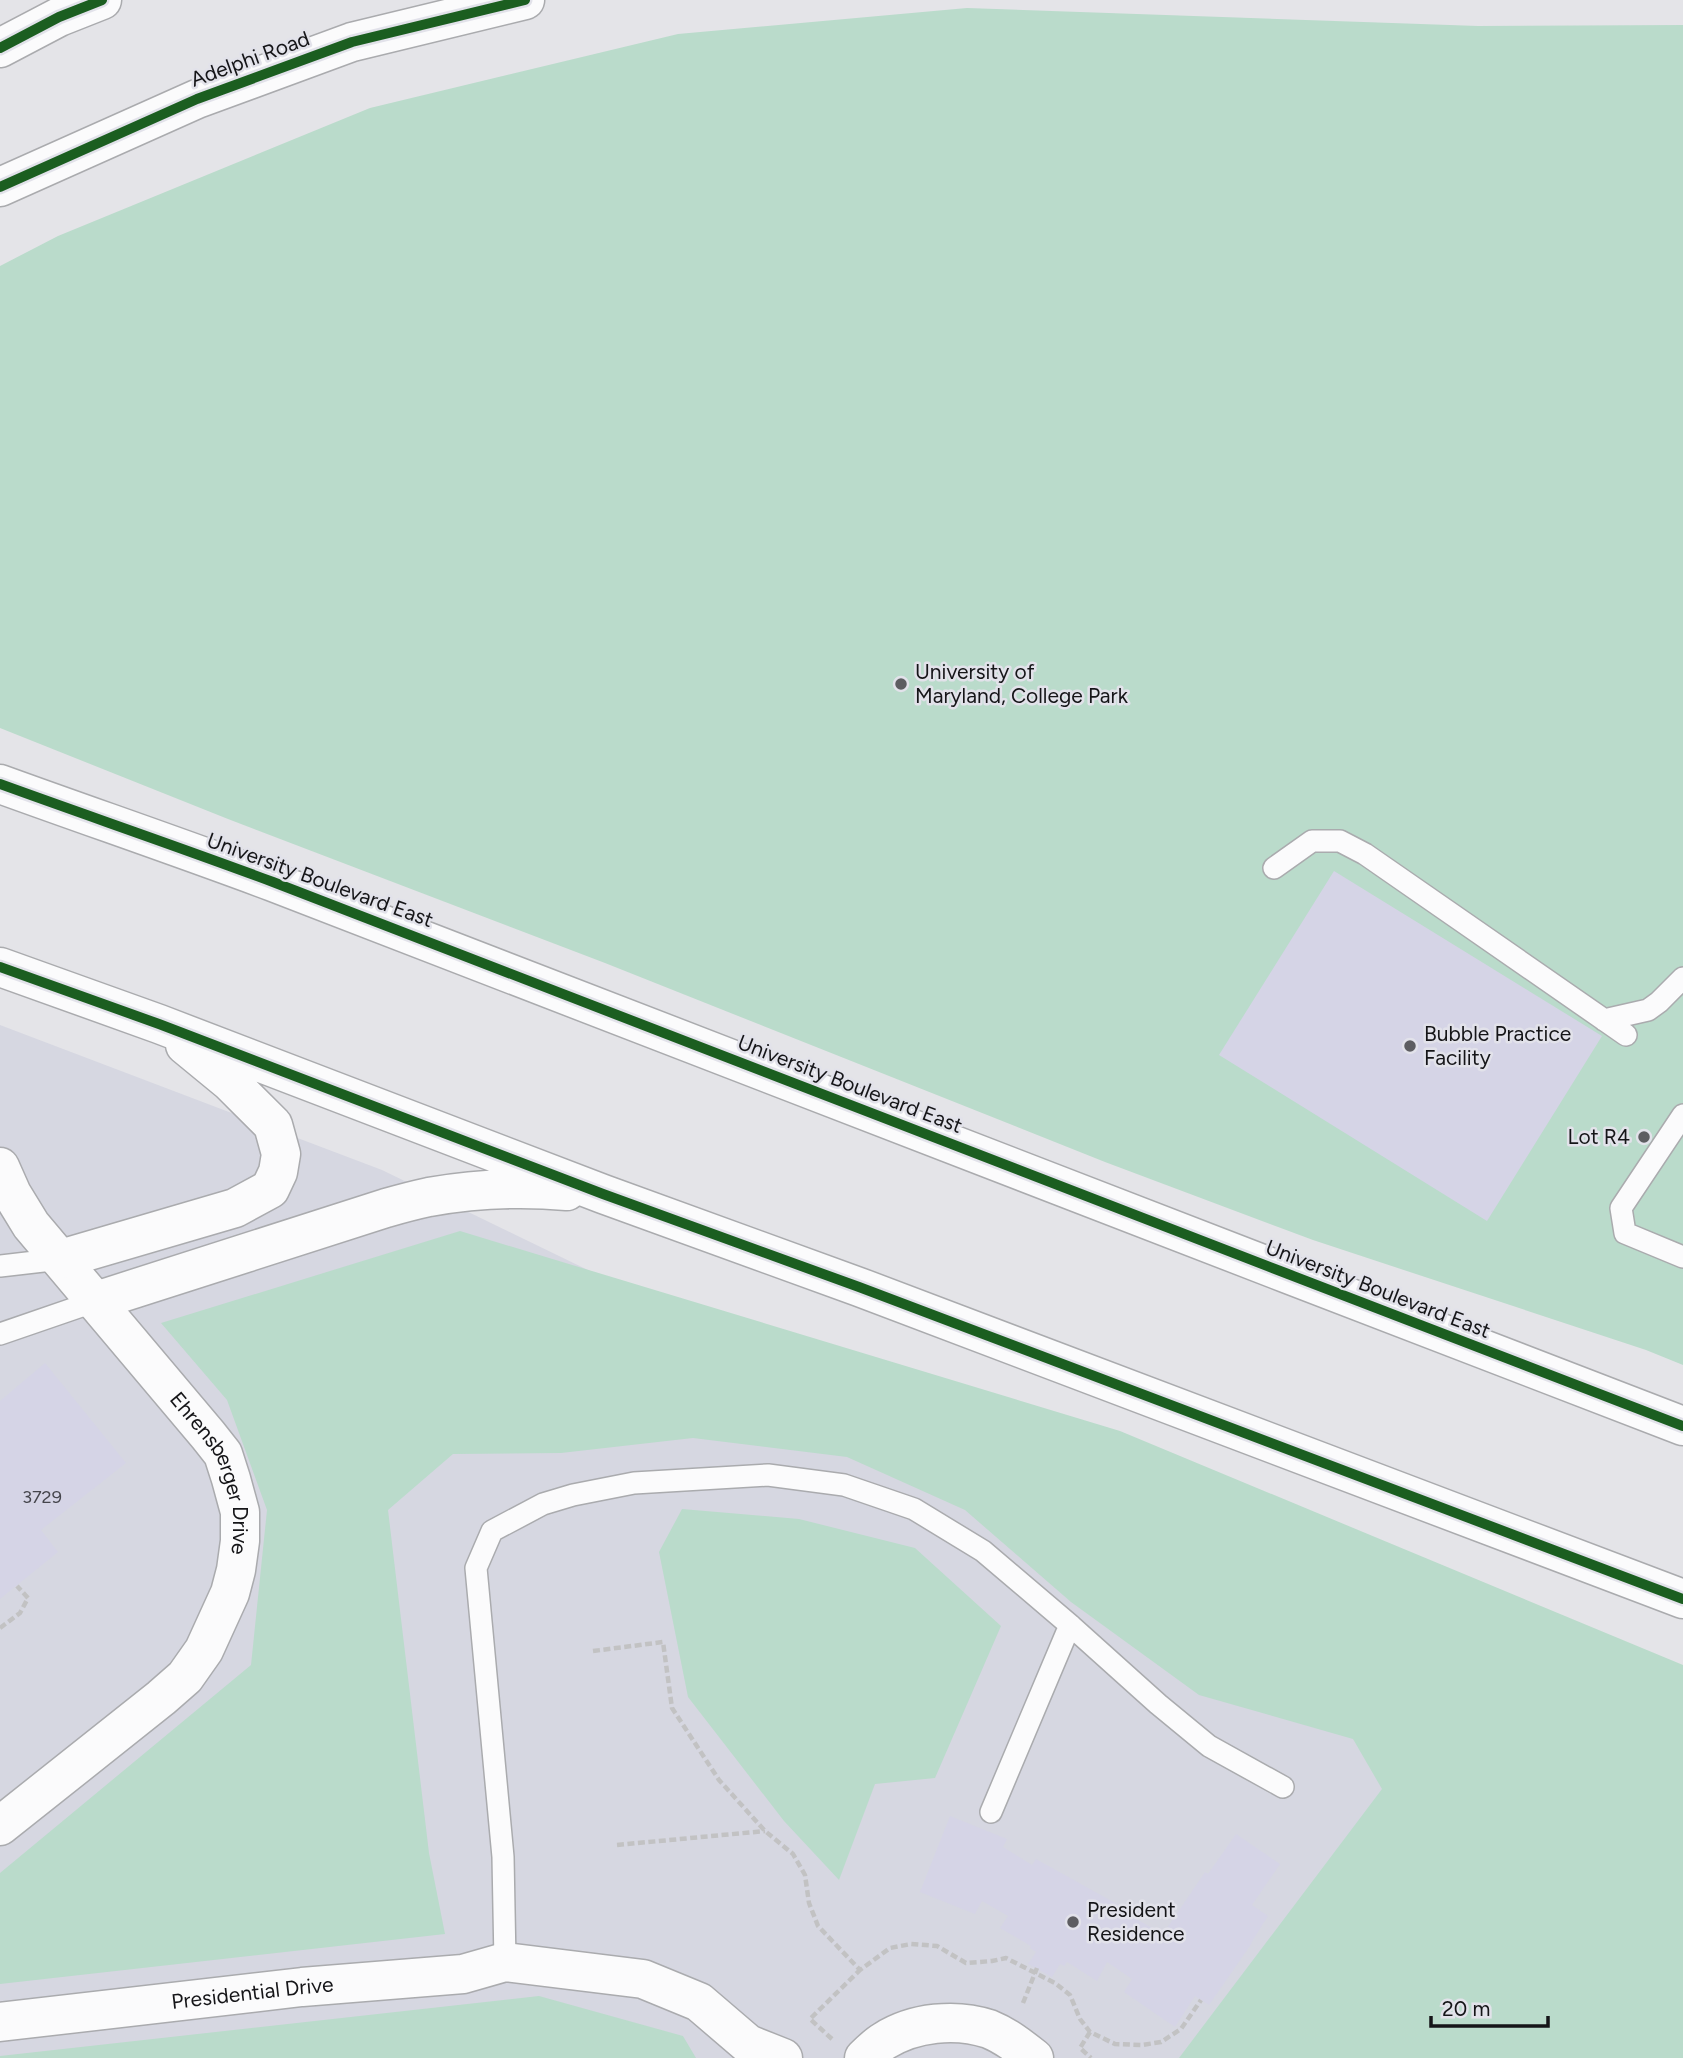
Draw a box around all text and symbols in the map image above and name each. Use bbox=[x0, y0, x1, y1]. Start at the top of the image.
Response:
street label: Adelphi Road bbox=[187, 25, 313, 92]
place label: University of Maryland, College Park bbox=[915, 659, 1129, 708]
marker: University of Maryland, College Park bbox=[893, 676, 909, 692]
street label: University Boulevard East bbox=[204, 827, 437, 932]
place label: Bubble Practice Facility bbox=[1424, 1021, 1571, 1070]
street label: University Boulevard East bbox=[734, 1029, 966, 1138]
marker: Bubble Practice Facility bbox=[1402, 1038, 1418, 1054]
place label: Lot R4 bbox=[1568, 1124, 1630, 1149]
marker: Lot R4 bbox=[1636, 1129, 1652, 1145]
street label: University Boulevard East bbox=[1262, 1234, 1494, 1343]
street label: Ehrensberger Drive bbox=[165, 1387, 253, 1556]
house number: 3729 bbox=[22, 1486, 62, 1508]
place label: President Residence bbox=[1087, 1897, 1185, 1946]
marker: President Residence bbox=[1065, 1914, 1081, 1930]
street label: Presidential Drive bbox=[170, 1972, 334, 2014]
scale bar bbox=[1431, 1984, 1548, 2028]
text: 20 m bbox=[1442, 1996, 1490, 2021]

